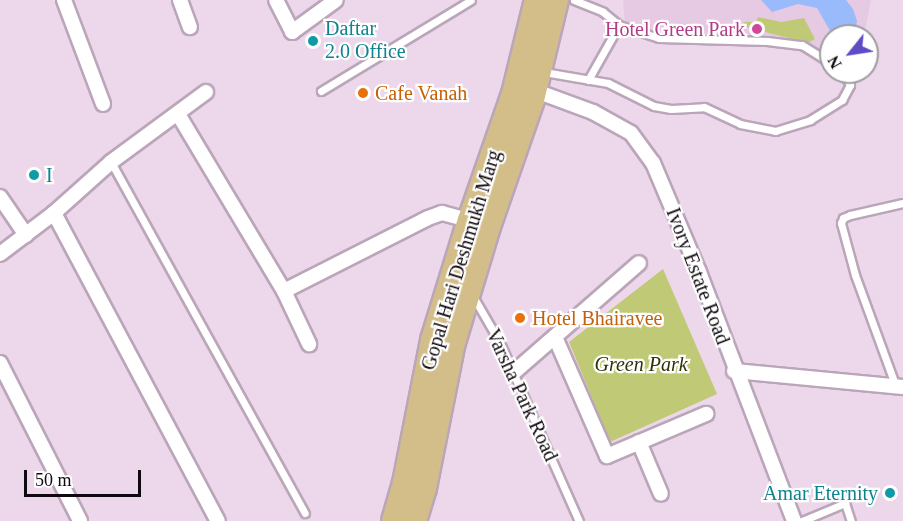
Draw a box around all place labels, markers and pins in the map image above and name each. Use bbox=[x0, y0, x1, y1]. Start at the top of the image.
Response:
place label: Daftar 2.0 Office bbox=[325, 17, 406, 64]
place label: Hotel Green Park bbox=[605, 17, 745, 41]
marker: Hotel Green Park bbox=[750, 22, 764, 36]
marker: Daftar 2.0 Office bbox=[306, 34, 320, 48]
place label: Cafe Vanah bbox=[375, 81, 468, 105]
marker: Cafe Vanah bbox=[356, 86, 370, 100]
place label: I bbox=[46, 163, 53, 187]
marker: I bbox=[27, 168, 41, 182]
place label: Hotel Bhairavee bbox=[532, 306, 662, 330]
marker: Hotel Bhairavee bbox=[513, 311, 527, 325]
place label: Amar Eternity bbox=[763, 481, 878, 505]
marker: Amar Eternity bbox=[883, 486, 897, 500]

